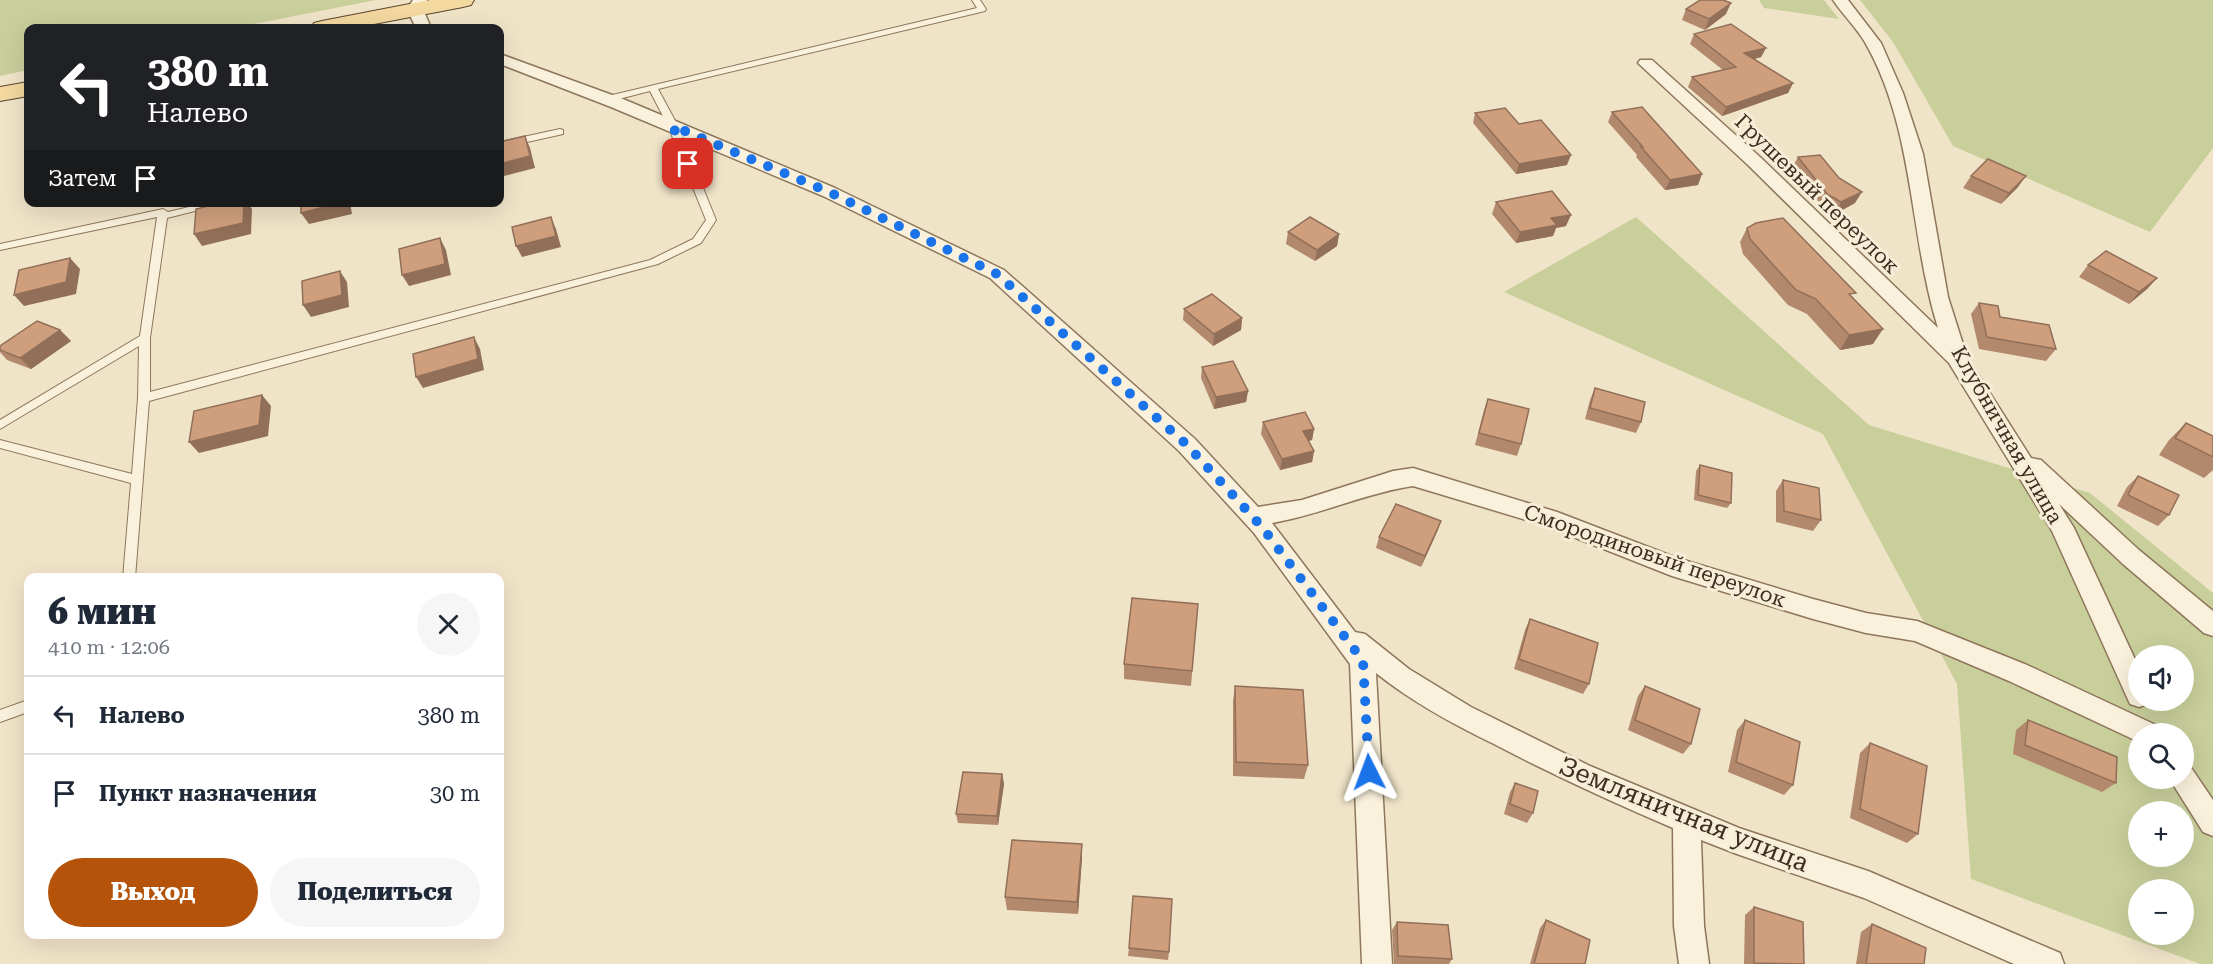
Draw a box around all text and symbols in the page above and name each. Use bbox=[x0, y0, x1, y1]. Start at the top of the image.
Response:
text: 380 m bbox=[147, 47, 269, 96]
icon: left bbox=[48, 48, 126, 126]
text: Налево bbox=[147, 97, 248, 129]
street label: Грушевый переулок bbox=[1730, 109, 1904, 279]
pin bbox=[662, 138, 713, 189]
icon: arrive bbox=[671, 147, 704, 180]
icon: arrive bbox=[129, 162, 162, 195]
text: Затем bbox=[48, 166, 117, 191]
street label: Клубничная улица bbox=[1946, 342, 2068, 529]
street label: Смородиновый переулок bbox=[1521, 500, 1789, 612]
text: 6 мин bbox=[48, 591, 156, 633]
button: close bbox=[417, 593, 480, 656]
text: 410 m · 12:06 bbox=[48, 635, 170, 659]
map controls bbox=[2128, 645, 2194, 945]
button: sound bbox=[2128, 645, 2194, 711]
icon: left bbox=[48, 699, 81, 732]
text: Налево bbox=[99, 703, 185, 728]
text: 380 m bbox=[417, 703, 480, 728]
button: search bbox=[2128, 723, 2194, 789]
position arrow bbox=[1337, 740, 1401, 804]
street label: Земляничная улица bbox=[1555, 750, 1813, 878]
icon: arrive bbox=[48, 777, 81, 810]
text: Пункт назначения bbox=[99, 781, 317, 806]
text: 30 m bbox=[430, 781, 480, 806]
button: + bbox=[2128, 801, 2194, 867]
button: Выход bbox=[48, 858, 258, 927]
button: Поделиться bbox=[270, 858, 480, 927]
button: − bbox=[2128, 879, 2194, 945]

